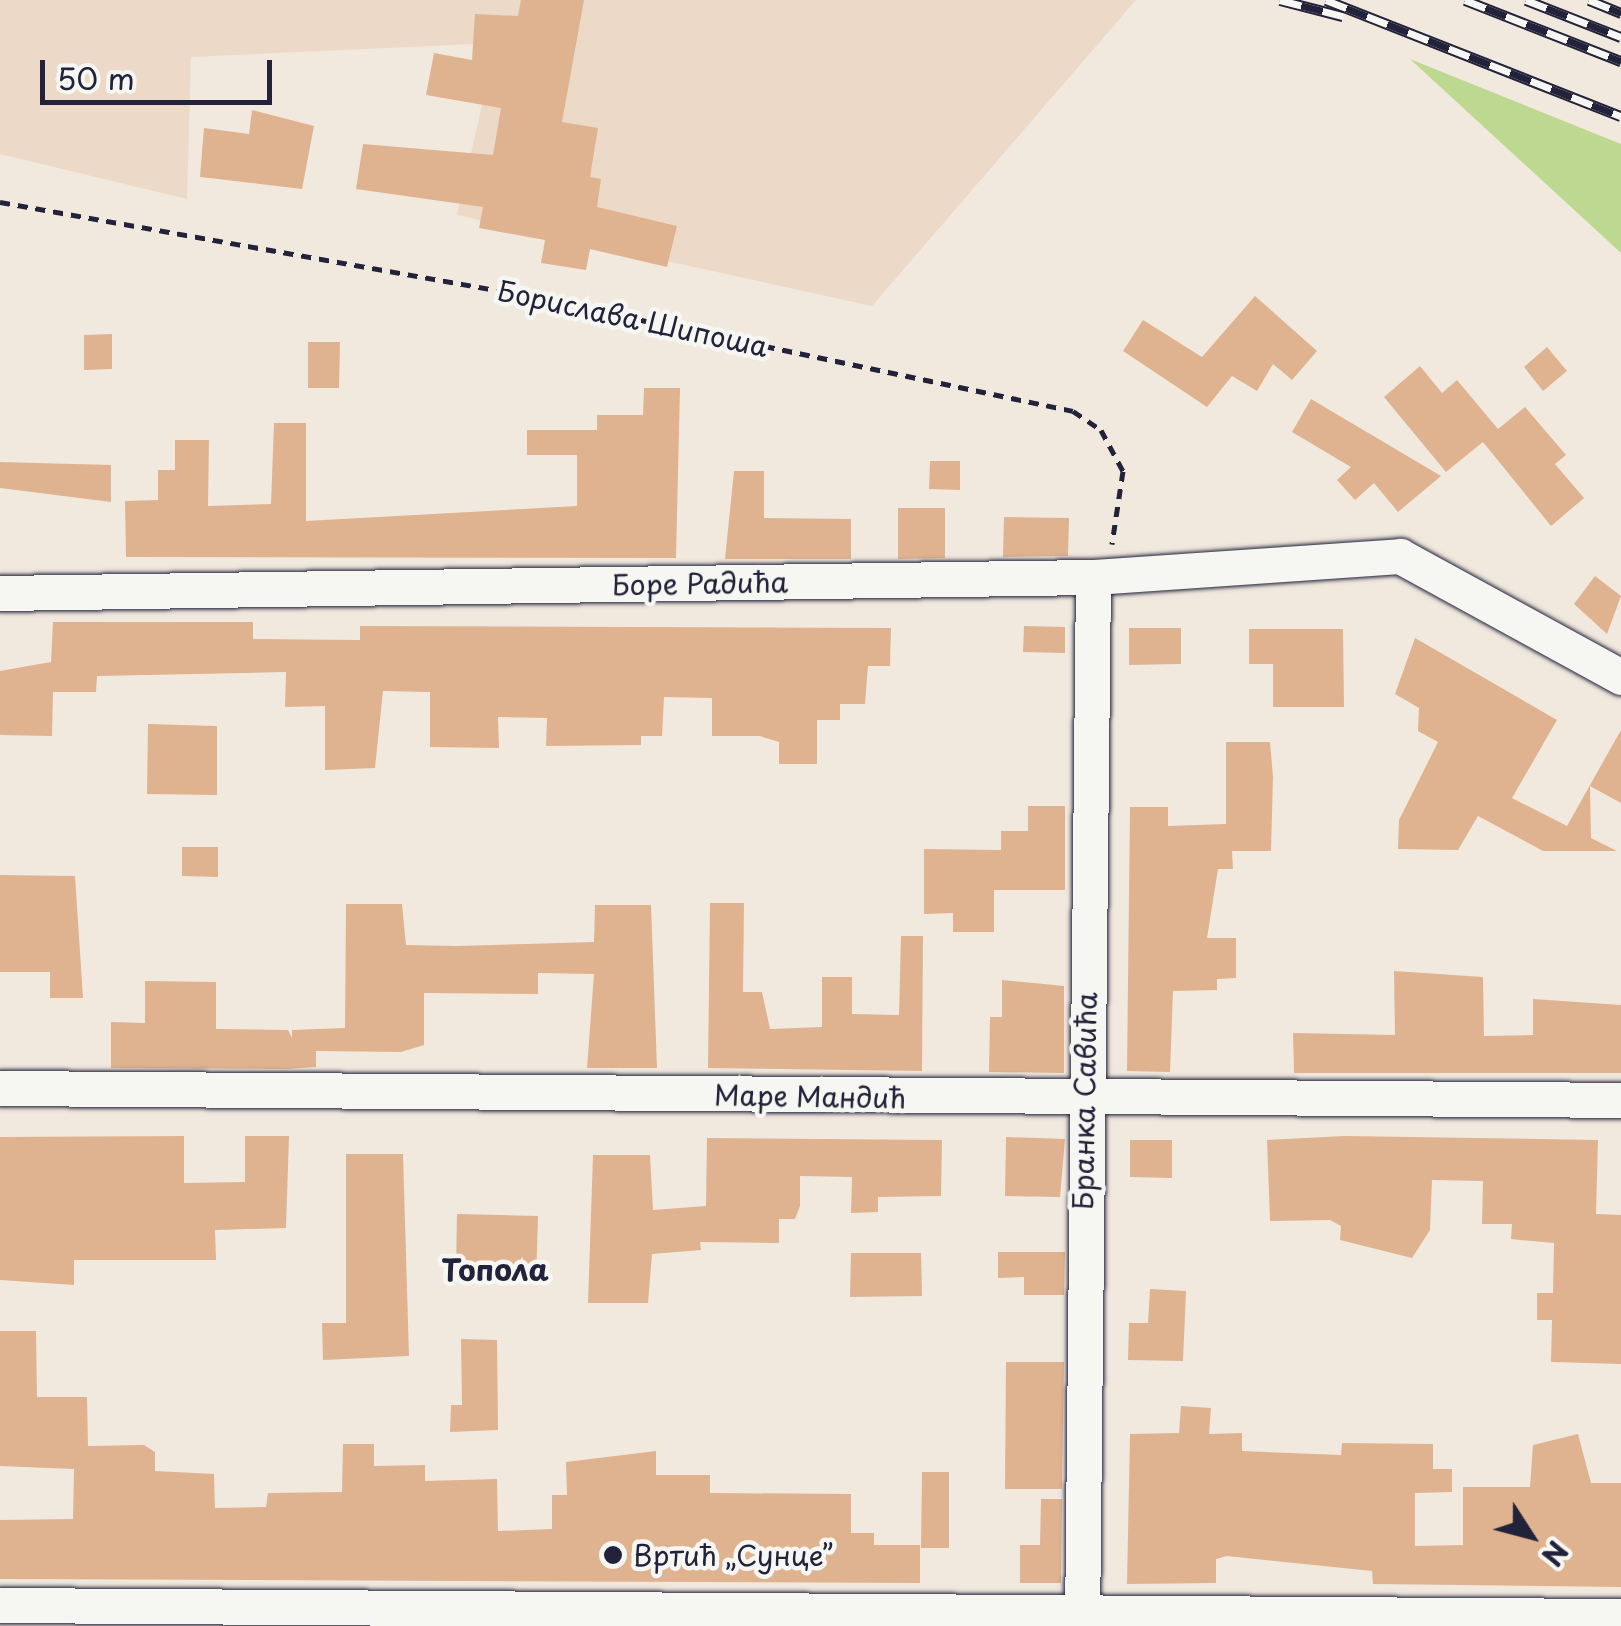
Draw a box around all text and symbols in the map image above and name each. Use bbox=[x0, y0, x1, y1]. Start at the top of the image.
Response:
scale bar bbox=[45, 40, 278, 102]
text: 50 m bbox=[57, 55, 135, 100]
street label: Борислава Шипоша bbox=[494, 273, 772, 363]
street label: Боре Радића bbox=[612, 565, 788, 601]
street label: Бранка Савића bbox=[1065, 991, 1103, 1211]
street label: Маре Мандић bbox=[712, 1077, 908, 1115]
district label: Топола bbox=[441, 1251, 549, 1287]
north arrow bbox=[1481, 1486, 1581, 1586]
text: N bbox=[1532, 1532, 1580, 1576]
place label: Вртић „Сунце” bbox=[633, 1538, 832, 1572]
marker: Вртић „Сунце” bbox=[602, 1544, 624, 1566]

